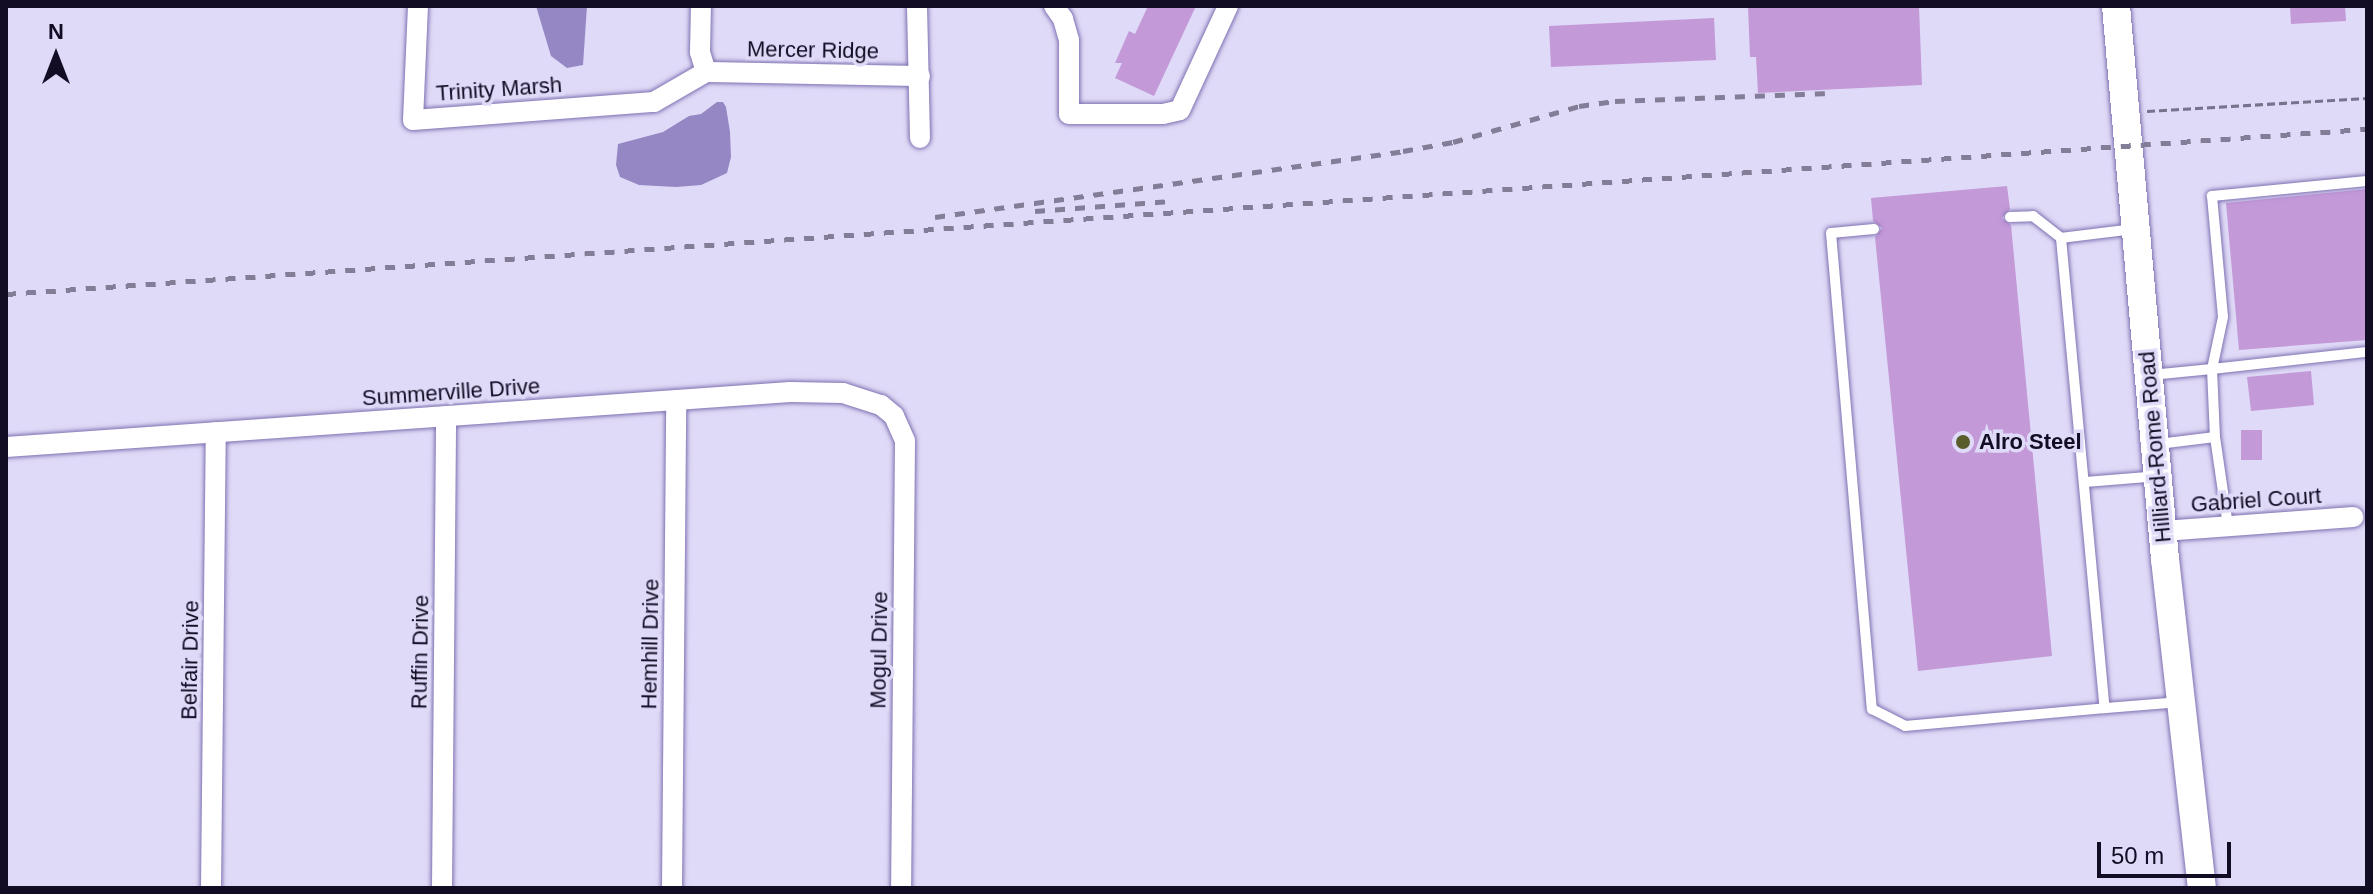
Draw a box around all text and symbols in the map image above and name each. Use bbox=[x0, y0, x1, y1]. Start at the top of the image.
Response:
north arrow bbox=[16, 16, 96, 96]
text: N bbox=[48, 19, 64, 44]
street label: Mercer Ridge bbox=[747, 36, 879, 64]
street label: Trinity Marsh bbox=[435, 71, 563, 107]
street label: Hilliard-Rome Road bbox=[2133, 350, 2177, 544]
street label: Summerville Drive bbox=[361, 373, 541, 411]
place label: Alro Steel bbox=[1979, 429, 2082, 455]
marker: Alro Steel bbox=[1954, 433, 1972, 451]
street label: Gabriel Court bbox=[2190, 482, 2322, 518]
street label: Hemhill Drive bbox=[636, 578, 664, 710]
street label: Mogul Drive bbox=[865, 591, 893, 709]
street label: Ruffin Drive bbox=[406, 595, 434, 709]
street label: Belfair Drive bbox=[176, 600, 204, 720]
scale bar bbox=[2101, 826, 2235, 876]
text: 50 m bbox=[2111, 842, 2164, 869]

